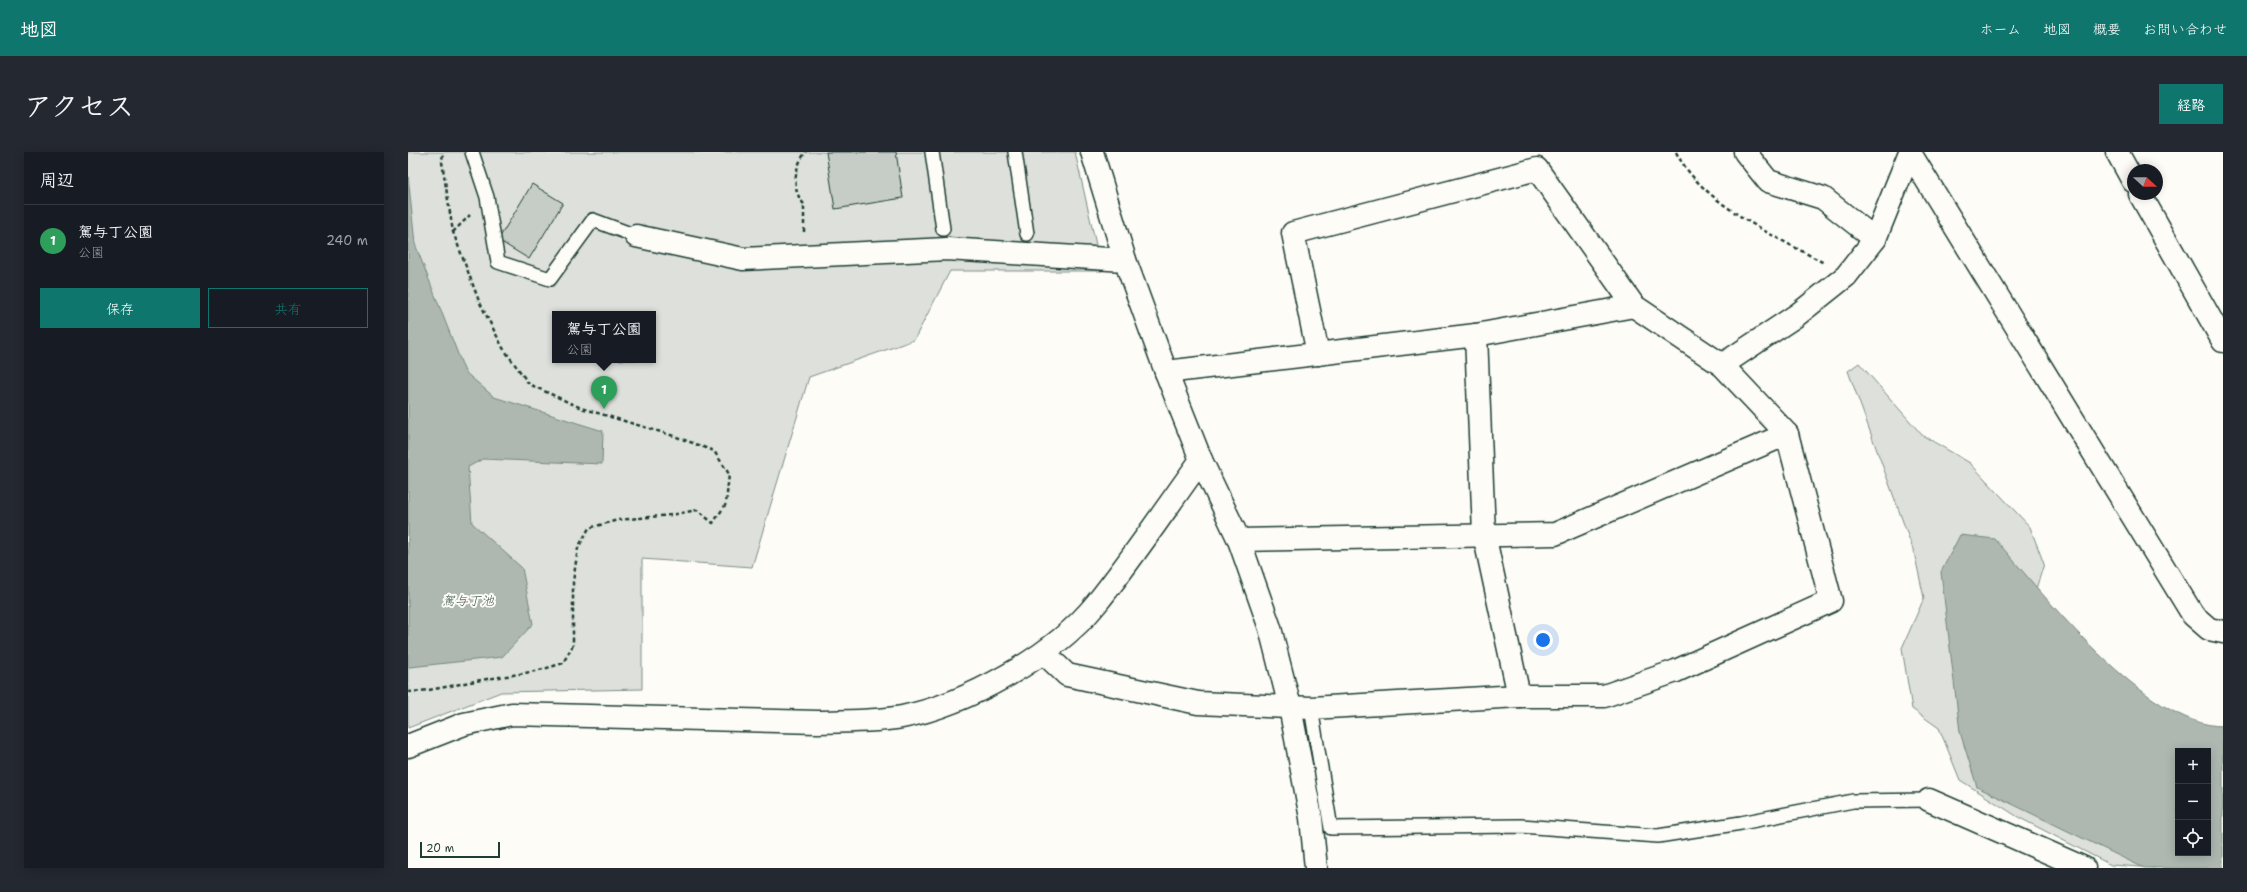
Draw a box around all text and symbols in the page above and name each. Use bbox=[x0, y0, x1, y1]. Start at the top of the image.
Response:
text: 地図 bbox=[20, 17, 58, 42]
text: ホーム bbox=[1980, 20, 2021, 38]
text: 地図 bbox=[2043, 20, 2071, 38]
text: 概要 bbox=[2093, 20, 2121, 38]
text: お問い合わせ bbox=[2143, 20, 2227, 38]
button: 経路 bbox=[2159, 84, 2223, 124]
text: アクセス bbox=[24, 87, 134, 125]
north arrow bbox=[2127, 164, 2163, 200]
text: 周辺 bbox=[40, 169, 74, 191]
text: 駕与丁公園 bbox=[78, 222, 153, 242]
text: 1 bbox=[50, 232, 56, 249]
text: 240 m bbox=[326, 232, 368, 249]
text: 公園 bbox=[78, 244, 104, 261]
button: 保存 bbox=[40, 288, 200, 328]
button: 共有 bbox=[208, 288, 368, 328]
popup bbox=[552, 311, 656, 363]
text: 駕与丁公園 bbox=[566, 319, 642, 339]
text: 公園 bbox=[566, 341, 593, 358]
pin: 1 bbox=[591, 376, 617, 409]
water label: 駕与丁池 bbox=[442, 592, 495, 609]
your location bbox=[1533, 630, 1553, 650]
map controls bbox=[2175, 748, 2211, 856]
button: + bbox=[2175, 748, 2211, 784]
button: − bbox=[2175, 784, 2211, 820]
button: locate bbox=[2175, 820, 2211, 856]
scale bar bbox=[420, 840, 500, 859]
text: 20 m bbox=[426, 841, 454, 856]

